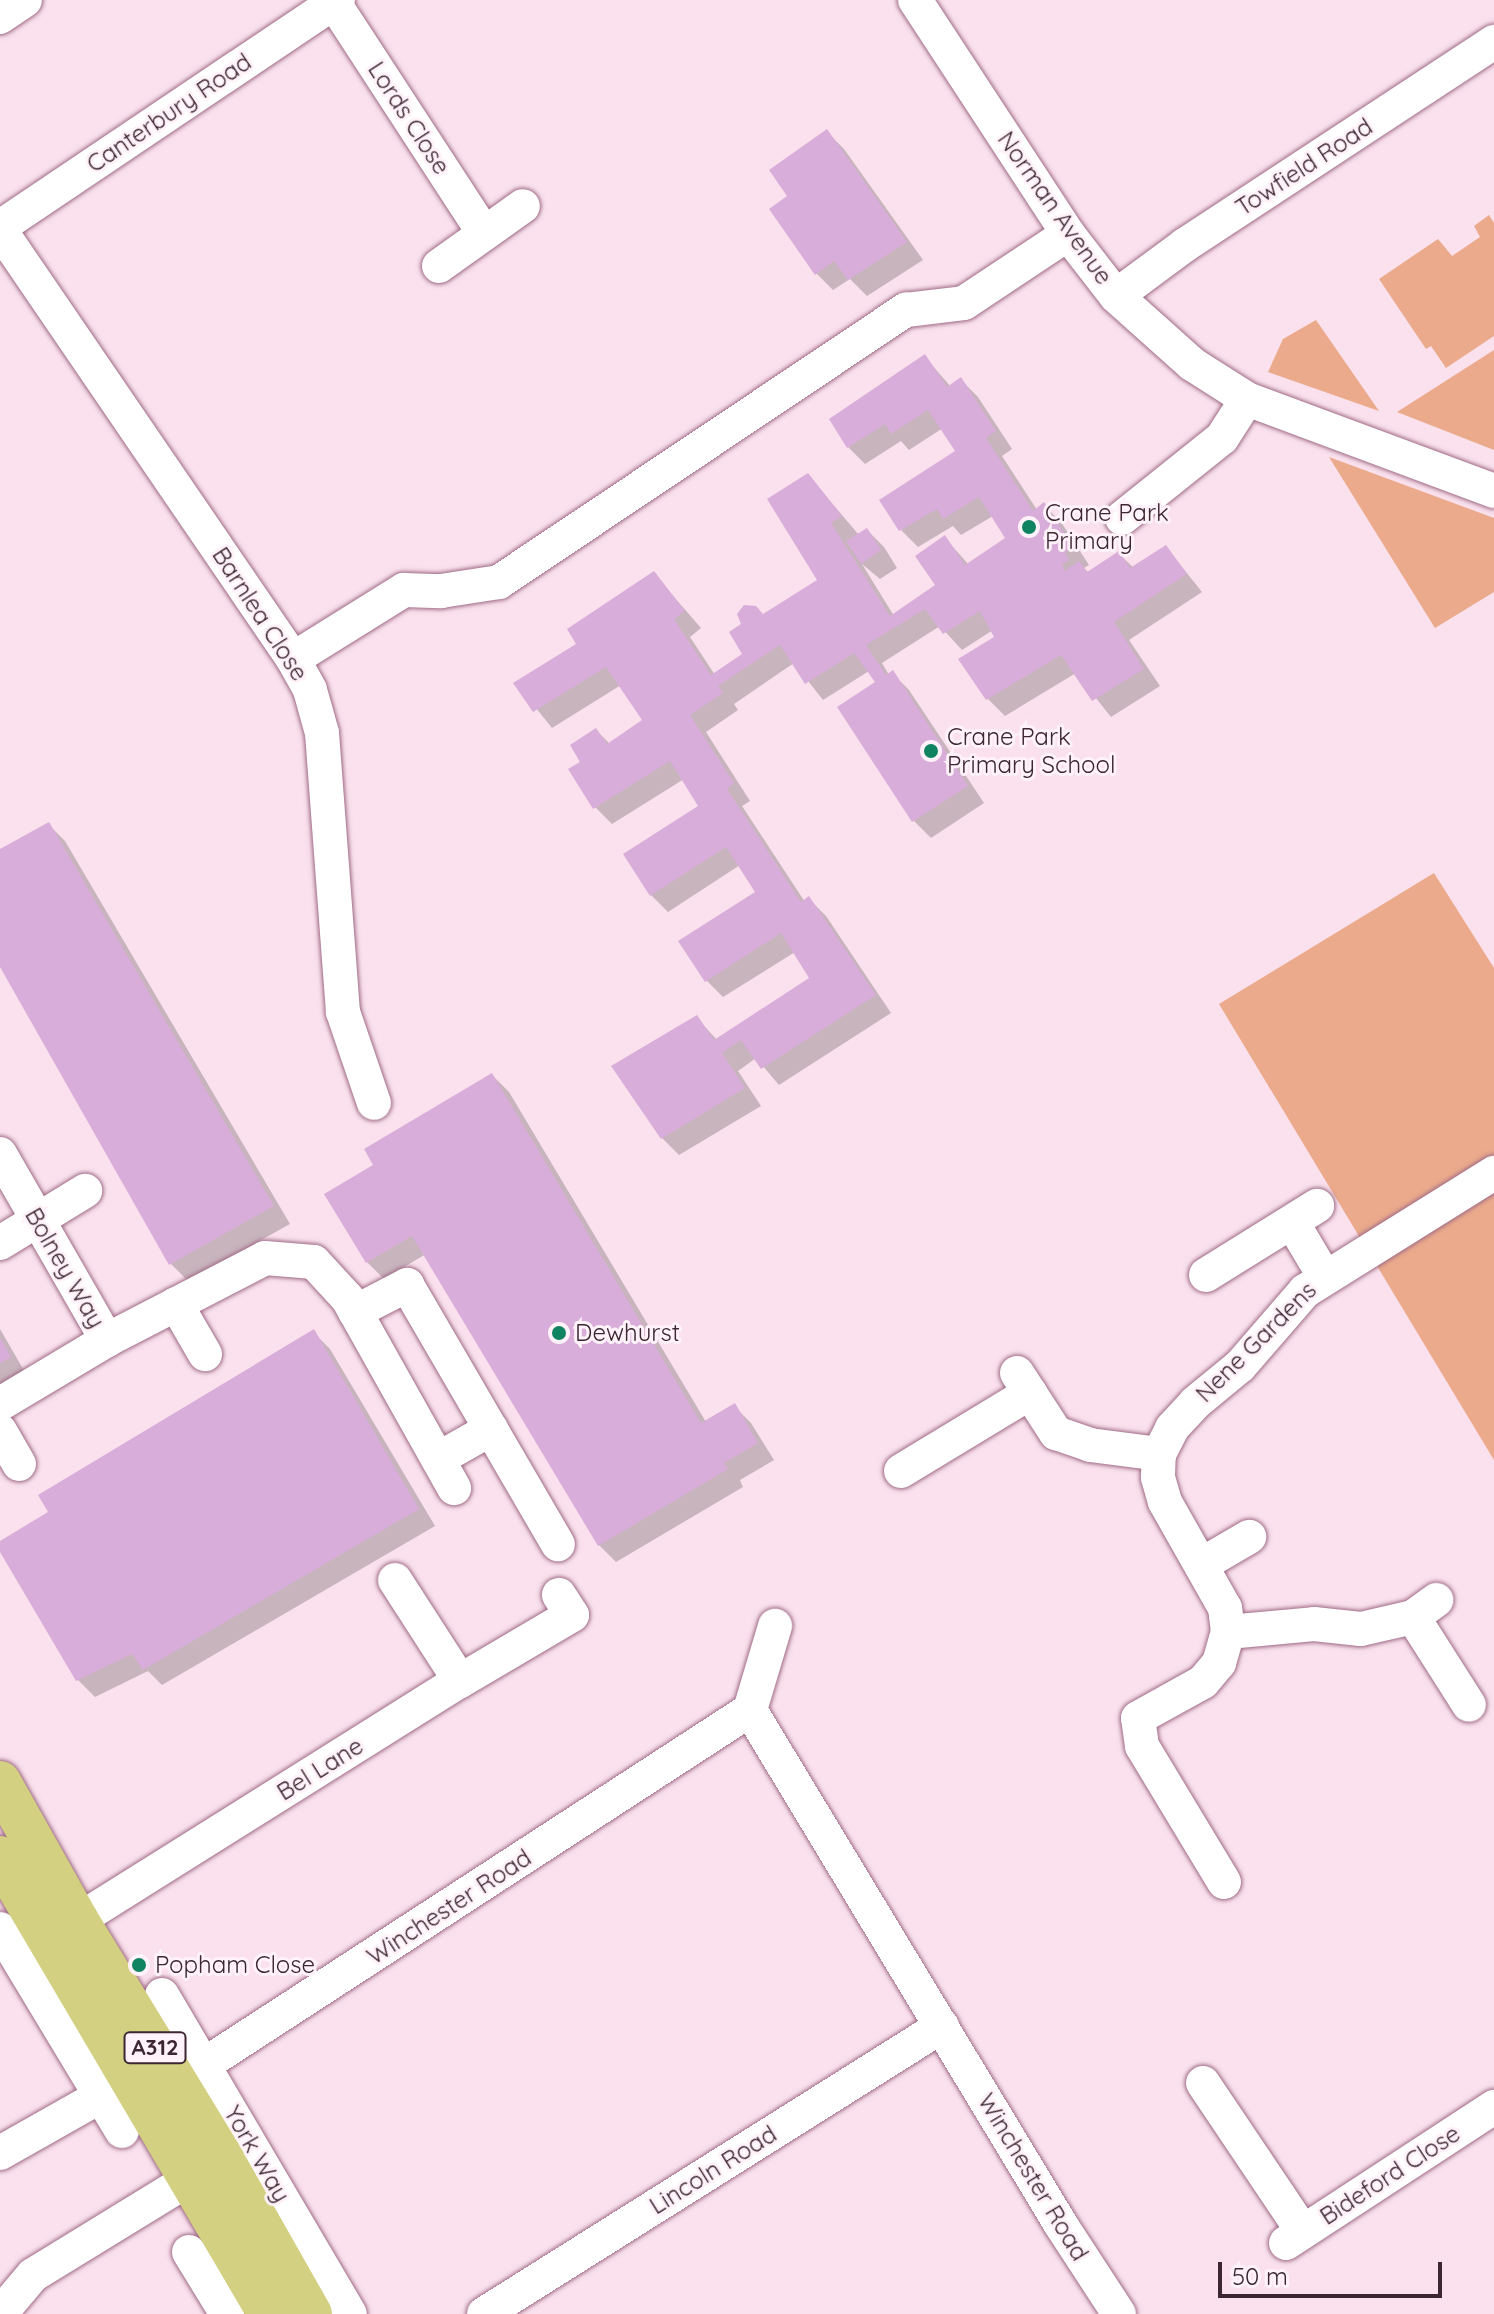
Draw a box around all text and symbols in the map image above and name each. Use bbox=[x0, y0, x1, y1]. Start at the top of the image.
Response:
street label: Canterbury Road bbox=[81, 47, 257, 179]
street label: Lords Close bbox=[362, 56, 456, 180]
street label: Towfield Road bbox=[1230, 112, 1378, 222]
street label: Norman Avenue bbox=[992, 126, 1118, 290]
place label: Crane Park Primary bbox=[1045, 499, 1169, 555]
marker: Crane Park Primary bbox=[1020, 518, 1038, 536]
street label: Barnlea Close bbox=[206, 542, 314, 686]
place label: Crane Park Primary School bbox=[947, 723, 1116, 779]
marker: Crane Park Primary School bbox=[922, 742, 940, 760]
street label: Bolney Way bbox=[19, 1203, 111, 1333]
street label: Nene Gardens bbox=[1190, 1276, 1322, 1408]
place label: Dewhurst bbox=[575, 1319, 680, 1347]
marker: Dewhurst bbox=[550, 1324, 568, 1342]
street label: Bel Lane bbox=[272, 1731, 368, 1807]
street label: Winchester Road bbox=[361, 1843, 537, 1971]
place label: Popham Close bbox=[155, 1951, 315, 1979]
marker: Popham Close bbox=[130, 1956, 148, 1974]
road number: A312 bbox=[123, 2030, 187, 2066]
street label: Winchester Road bbox=[972, 2088, 1094, 2266]
street label: York Way bbox=[218, 2101, 296, 2207]
street label: Bideford Close bbox=[1315, 2119, 1465, 2231]
street label: Lincoln Road bbox=[644, 2120, 782, 2220]
scale bar bbox=[1222, 2246, 1446, 2296]
text: 50 m bbox=[1232, 2261, 1288, 2291]

